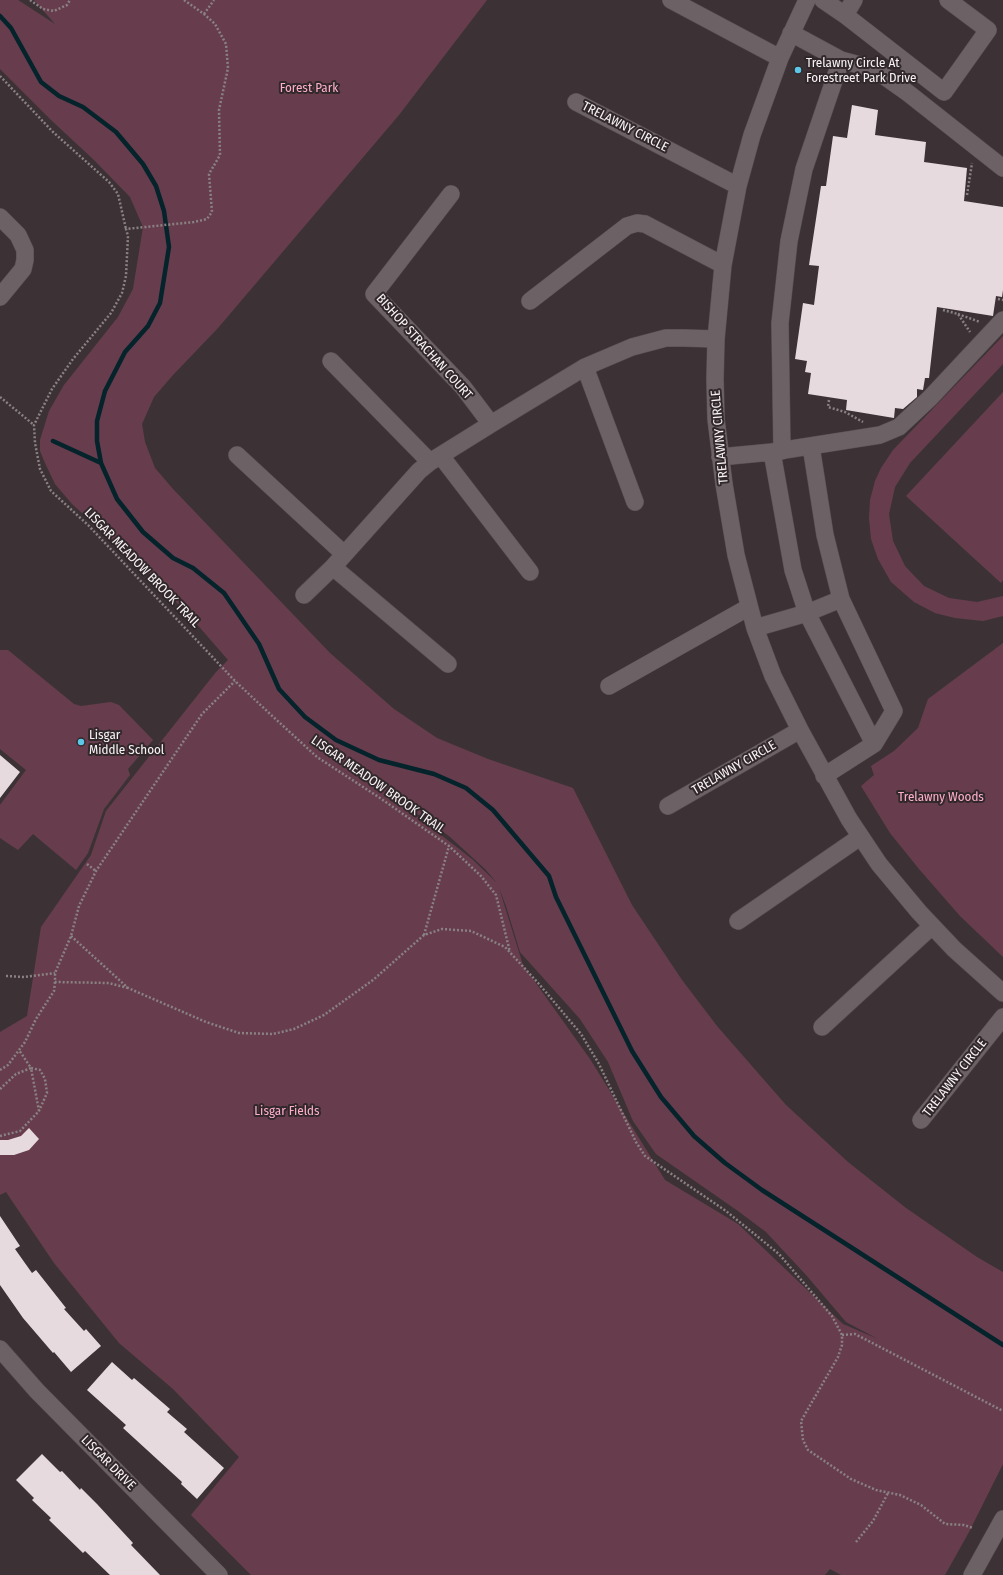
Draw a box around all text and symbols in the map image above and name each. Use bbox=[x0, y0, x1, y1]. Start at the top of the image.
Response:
place label: Trelawny Circle At Forestreet Park Drive bbox=[806, 55, 916, 86]
marker: Trelawny Circle At Forestreet Park Drive bbox=[793, 65, 803, 75]
park label: Forest Park bbox=[280, 80, 338, 96]
street label: TRELAWNY CIRCLE bbox=[579, 99, 671, 155]
street label: BISHOP STRACHAN COURT bbox=[373, 291, 475, 403]
street label: TRELAWNY CIRCLE bbox=[708, 389, 732, 485]
street label: LISGAR MEADOW BROOK TRAIL bbox=[81, 505, 203, 631]
place label: Lisgar Middle School bbox=[89, 727, 164, 758]
street label: LISGAR MEADOW BROOK TRAIL bbox=[308, 733, 448, 837]
marker: Lisgar Middle School bbox=[76, 737, 86, 747]
street label: TRELAWNY CIRCLE bbox=[689, 738, 779, 798]
park label: Trelawny Woods bbox=[898, 789, 984, 805]
street label: TRELAWNY CIRCLE bbox=[920, 1036, 990, 1120]
park label: Lisgar Fields bbox=[254, 1103, 320, 1119]
street label: LISGAR DRIVE bbox=[77, 1432, 139, 1494]

